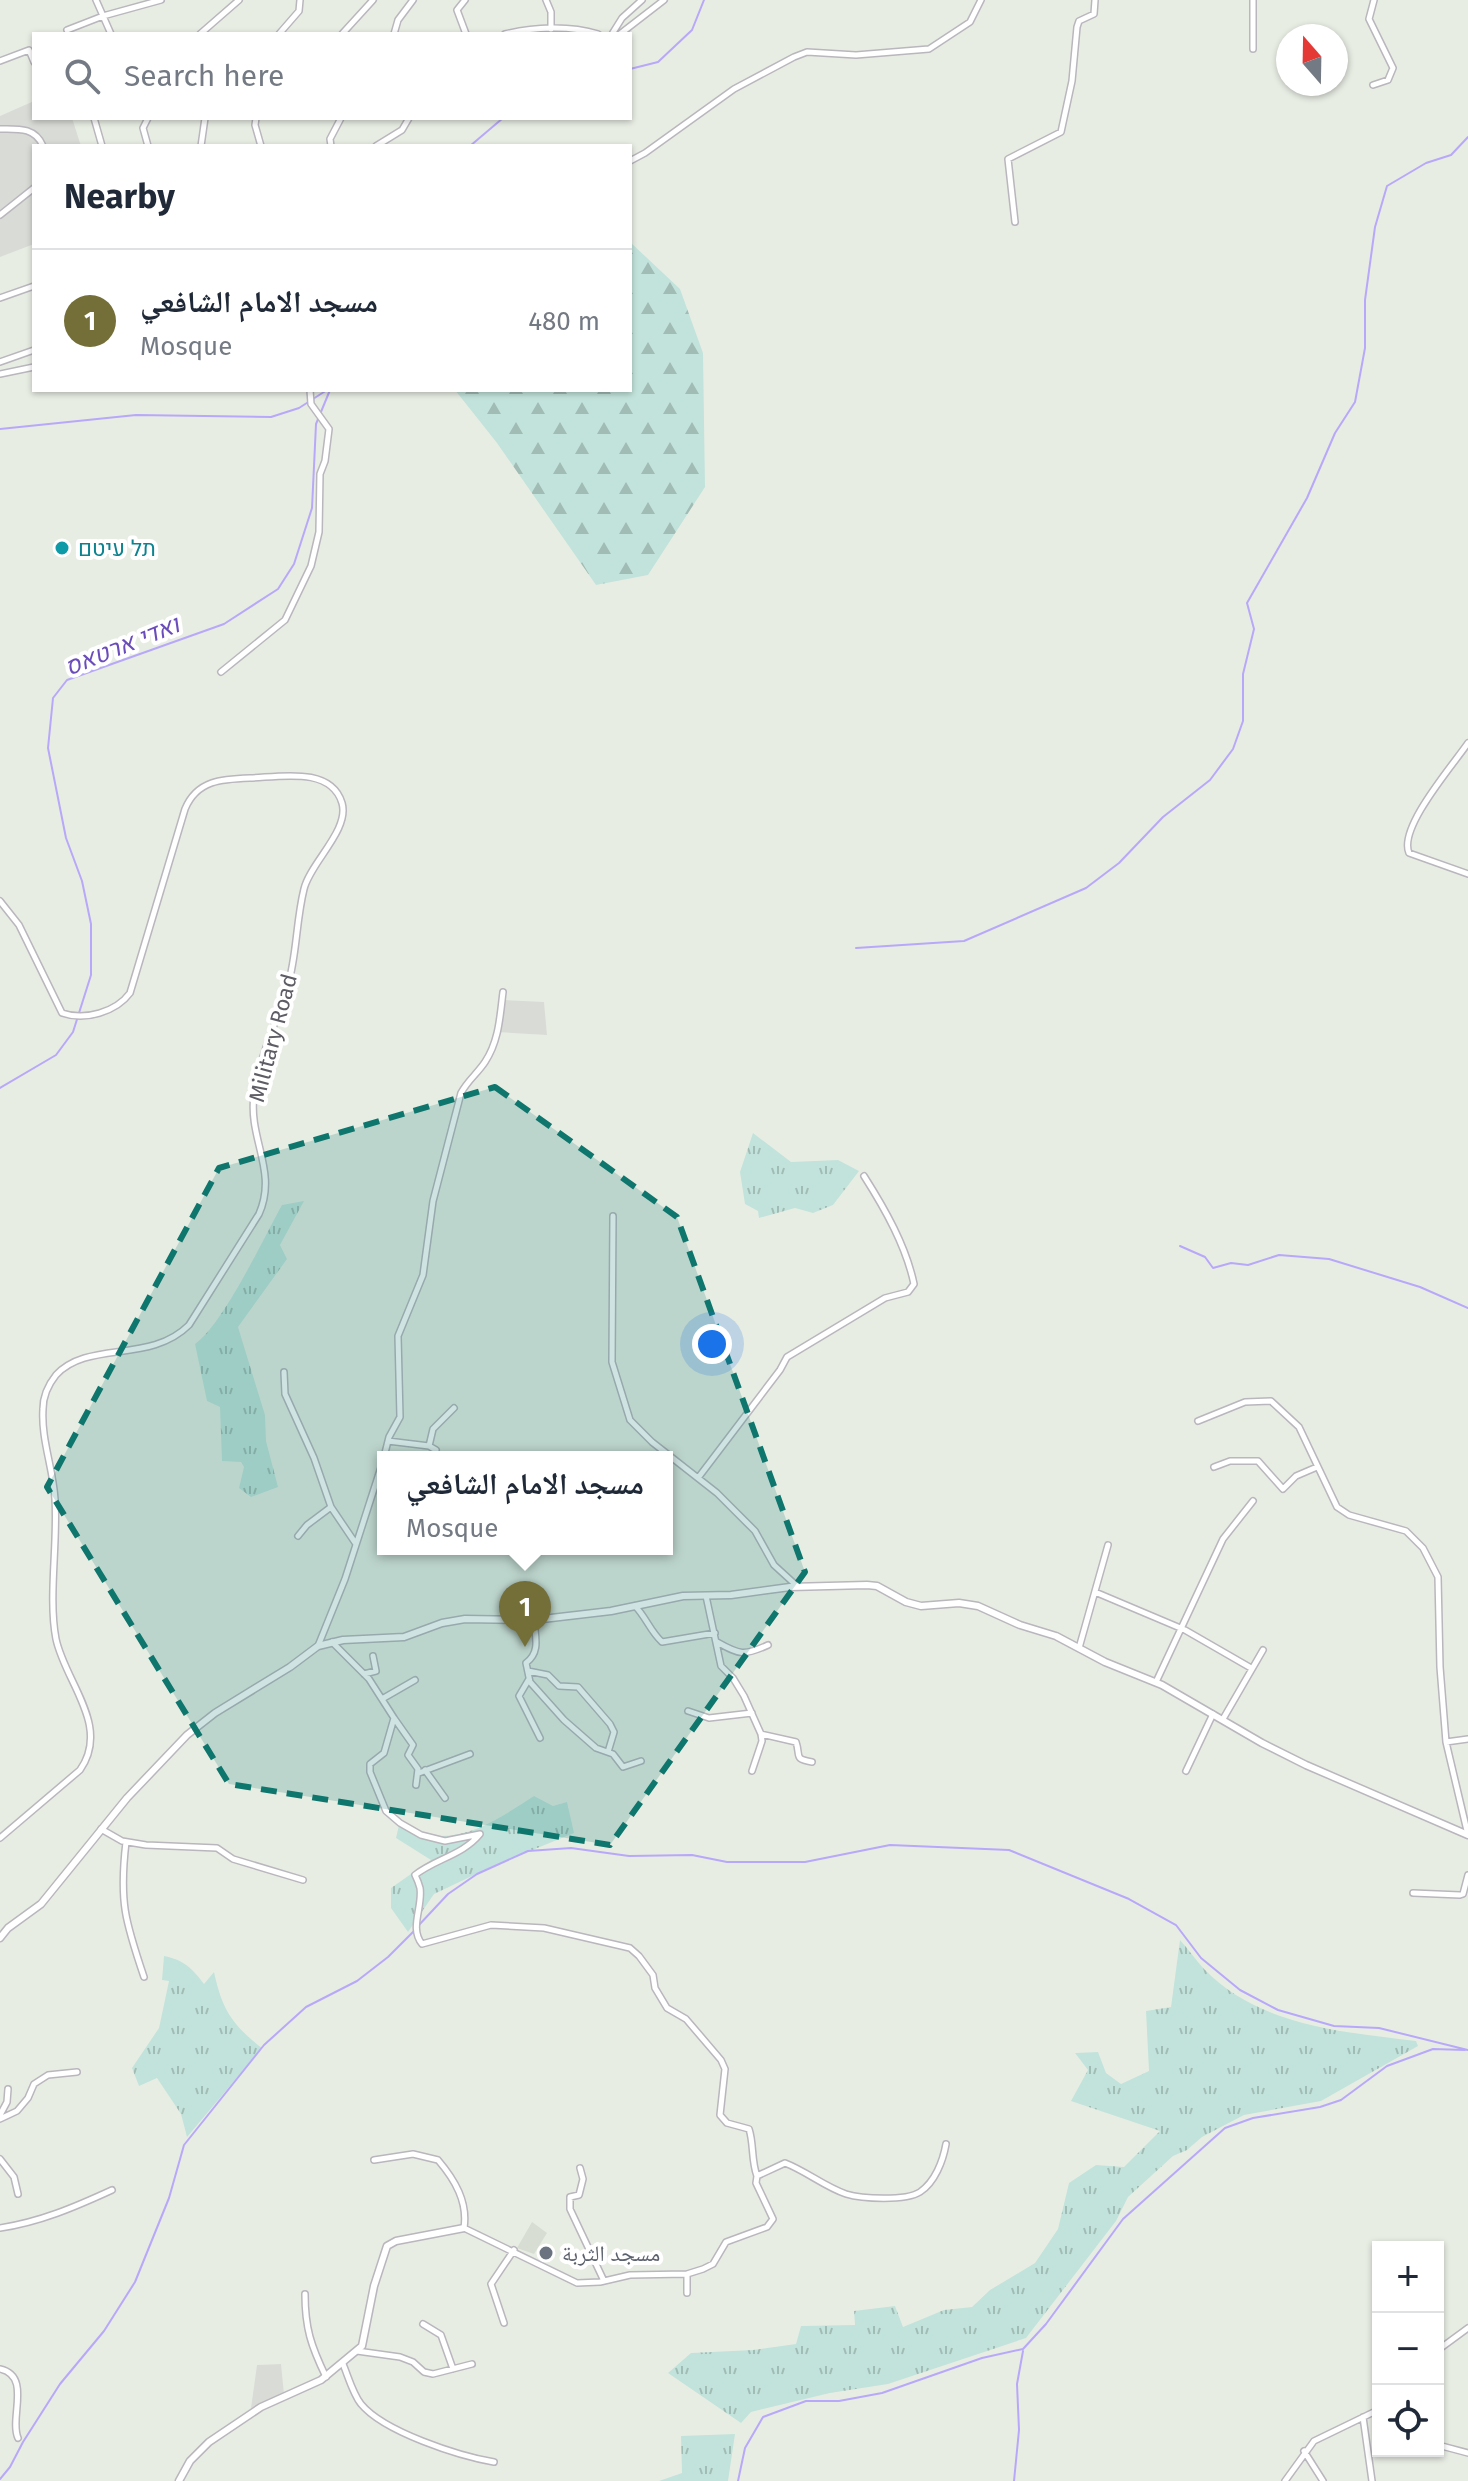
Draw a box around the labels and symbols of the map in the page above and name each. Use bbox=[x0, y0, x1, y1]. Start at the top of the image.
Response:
north arrow bbox=[1276, 24, 1348, 96]
place label: תל עיטם bbox=[78, 535, 156, 562]
marker: תל עיטם bbox=[53, 539, 71, 557]
water label: ואדי ארטאס bbox=[61, 610, 185, 682]
street label: Military Road bbox=[243, 971, 303, 1105]
your location bbox=[692, 1324, 732, 1364]
pin: 1 bbox=[499, 1581, 551, 1647]
place label: مسجد الثربة bbox=[562, 2240, 660, 2267]
marker: مسجد الثربة bbox=[537, 2244, 555, 2262]

